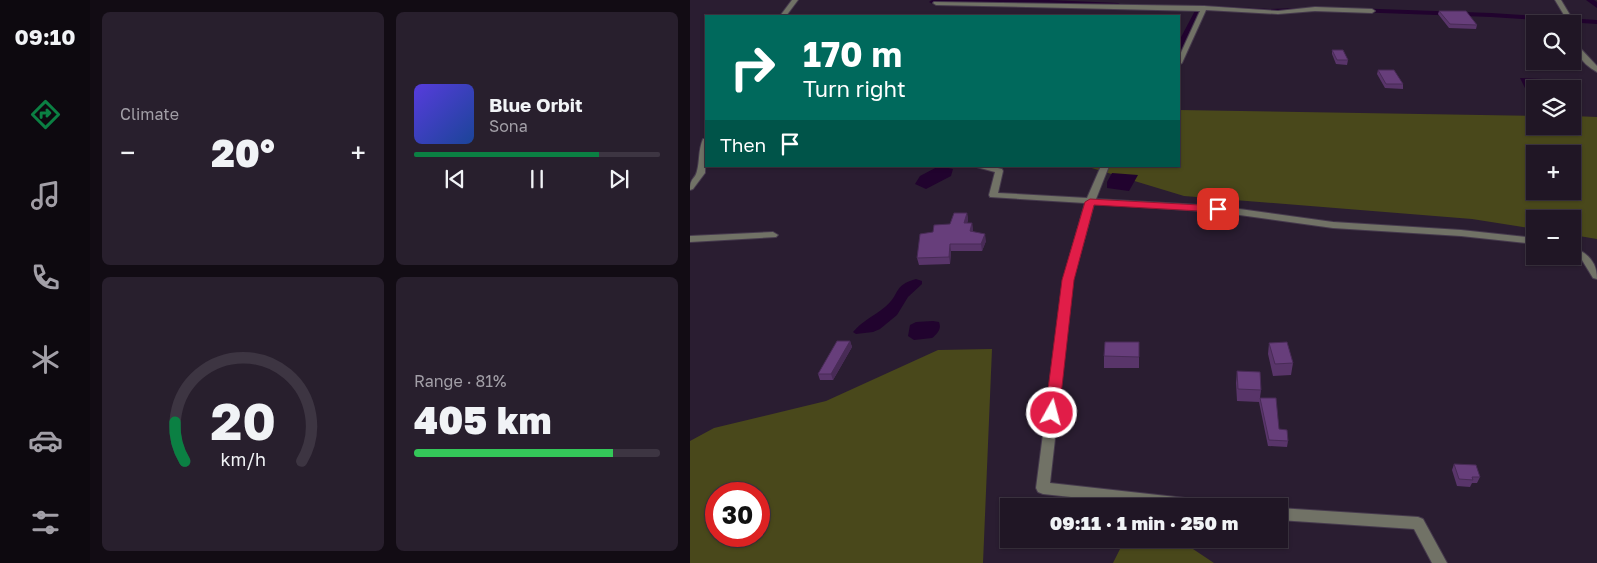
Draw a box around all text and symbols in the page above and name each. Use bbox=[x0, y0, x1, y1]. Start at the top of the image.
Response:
map controls bbox=[1526, 15, 1581, 265]
button: search bbox=[1526, 15, 1581, 70]
text: 09:10 bbox=[15, 23, 75, 50]
text: 170 m bbox=[803, 33, 902, 75]
icon: right bbox=[720, 35, 785, 100]
text: Turn right bbox=[803, 75, 906, 102]
button: layers bbox=[1526, 80, 1581, 135]
text: Blue Orbit bbox=[489, 93, 583, 116]
icon: directions bbox=[28, 97, 63, 132]
text: Climate bbox=[120, 104, 179, 124]
text: Sona bbox=[489, 116, 528, 136]
text: 20° bbox=[211, 130, 275, 175]
icon: arrive bbox=[776, 130, 804, 158]
text: Then bbox=[720, 133, 766, 156]
text: − bbox=[120, 136, 135, 169]
text: + bbox=[351, 136, 366, 169]
button: + bbox=[1526, 145, 1581, 200]
icon: previous bbox=[441, 165, 469, 193]
icon: pause bbox=[523, 165, 551, 193]
icon: next bbox=[605, 165, 633, 193]
icon: music bbox=[28, 178, 63, 213]
pin bbox=[1197, 188, 1239, 230]
icon: arrive bbox=[1204, 195, 1232, 223]
button: − bbox=[1526, 210, 1581, 265]
icon: phone bbox=[28, 260, 63, 295]
icon: climate bbox=[28, 342, 63, 377]
text: Range · 81% bbox=[414, 371, 506, 391]
position arrow bbox=[1025, 386, 1077, 438]
text: 20 bbox=[210, 389, 276, 451]
text: 405 km bbox=[414, 397, 552, 442]
icon: car bbox=[28, 423, 63, 458]
text: km/h bbox=[220, 448, 266, 470]
speed limit sign: 30 bbox=[705, 482, 770, 547]
icon: filters bbox=[28, 505, 63, 540]
text: 09:11 · 1 min · 250 m bbox=[1050, 511, 1238, 534]

